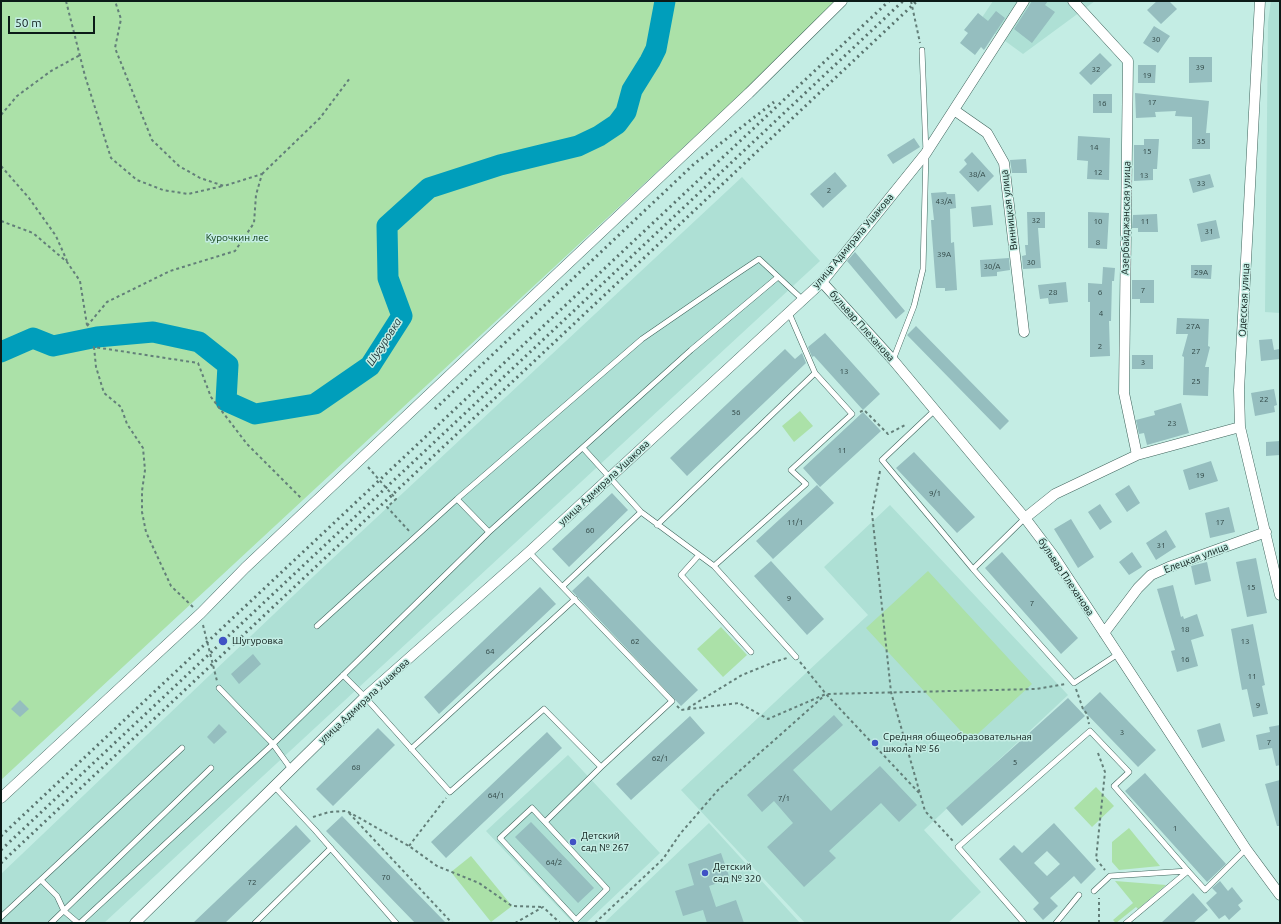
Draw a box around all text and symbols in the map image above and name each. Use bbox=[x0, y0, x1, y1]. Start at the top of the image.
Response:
scale bar bbox=[10, 8, 97, 34]
text: 50 m bbox=[15, 16, 42, 29]
house number: 30 bbox=[1151, 34, 1161, 44]
house number: 39 bbox=[1195, 62, 1205, 72]
house number: 32 bbox=[1091, 64, 1101, 74]
house number: 19 bbox=[1142, 70, 1152, 80]
house number: 17 bbox=[1147, 97, 1157, 107]
house number: 16 bbox=[1097, 98, 1107, 108]
house number: 35 bbox=[1196, 136, 1206, 146]
house number: 14 bbox=[1089, 142, 1099, 152]
house number: 15 bbox=[1142, 146, 1152, 156]
street label: Азербайджанская улица bbox=[1119, 161, 1133, 275]
house number: 12 bbox=[1093, 167, 1103, 177]
house number: 38/А bbox=[969, 169, 985, 179]
street label: Винницкая улица bbox=[998, 169, 1020, 251]
house number: 13 bbox=[1139, 170, 1149, 180]
house number: 33 bbox=[1196, 178, 1206, 188]
house number: 2 bbox=[827, 185, 831, 195]
street label: улица Адмирала Ушакова bbox=[810, 191, 896, 291]
house number: 43/А bbox=[936, 196, 952, 206]
house number: 32 bbox=[1031, 215, 1041, 225]
house number: 10 bbox=[1093, 216, 1103, 226]
house number: 11 bbox=[1140, 216, 1150, 226]
house number: 31 bbox=[1204, 226, 1214, 236]
park label: Курочкин лес bbox=[206, 232, 268, 244]
house number: 8 bbox=[1096, 237, 1100, 247]
house number: 39А bbox=[937, 249, 951, 259]
house number: 30 bbox=[1026, 257, 1036, 267]
house number: 30/А bbox=[984, 261, 1000, 271]
street label: Одесская улица bbox=[1236, 263, 1252, 337]
house number: 29А bbox=[1194, 267, 1208, 277]
house number: 7 bbox=[1141, 285, 1145, 295]
house number: 28 bbox=[1048, 287, 1058, 297]
house number: 6 bbox=[1098, 287, 1102, 297]
street label: бульвар Плеханова bbox=[827, 288, 897, 364]
house number: 4 bbox=[1099, 308, 1103, 318]
water label: Шугуровка bbox=[364, 316, 404, 368]
house number: 27А bbox=[1186, 321, 1200, 331]
house number: 2 bbox=[1098, 341, 1102, 351]
house number: 27 bbox=[1191, 346, 1201, 356]
house number: 3 bbox=[1141, 357, 1145, 367]
house number: 13 bbox=[839, 366, 849, 376]
house number: 25 bbox=[1191, 376, 1201, 386]
house number: 22 bbox=[1259, 394, 1269, 404]
house number: 56 bbox=[731, 407, 741, 417]
house number: 23 bbox=[1167, 418, 1177, 428]
street label: улица Адмирала Ушакова bbox=[556, 438, 652, 528]
house number: 11 bbox=[837, 445, 847, 455]
house number: 19 bbox=[1195, 470, 1205, 480]
house number: 9/1 bbox=[929, 488, 941, 498]
house number: 11/1 bbox=[787, 517, 803, 527]
house number: 17 bbox=[1215, 517, 1225, 527]
house number: 60 bbox=[585, 525, 595, 535]
street label: бульвар Плеханова bbox=[1036, 536, 1096, 618]
house number: 31 bbox=[1156, 540, 1166, 550]
street label: Елецкая улица bbox=[1162, 540, 1230, 576]
house number: 15 bbox=[1246, 582, 1256, 592]
house number: 9 bbox=[787, 593, 791, 603]
house number: 7 bbox=[1030, 598, 1034, 608]
house number: 18 bbox=[1180, 624, 1190, 634]
marker: Шугуровка bbox=[217, 635, 229, 647]
place label: Шугуровка bbox=[232, 635, 283, 647]
house number: 62 bbox=[630, 636, 640, 646]
house number: 13 bbox=[1240, 636, 1250, 646]
house number: 64 bbox=[485, 646, 495, 656]
house number: 16 bbox=[1180, 654, 1190, 664]
street label: улица Адмирала Ушакова bbox=[316, 656, 412, 746]
house number: 11 bbox=[1247, 671, 1257, 681]
house number: 9 bbox=[1256, 700, 1260, 710]
house number: 3 bbox=[1120, 727, 1124, 737]
place label: Средняя общеобразовательная школа № 56 bbox=[883, 731, 1032, 754]
house number: 7 bbox=[1267, 737, 1271, 747]
marker: Средняя общеобразовательная школа № 56 bbox=[870, 738, 880, 748]
house number: 62/1 bbox=[652, 753, 668, 763]
house number: 5 bbox=[1013, 757, 1017, 767]
house number: 68 bbox=[351, 762, 361, 772]
house number: 64/1 bbox=[488, 790, 504, 800]
house number: 7/1 bbox=[778, 793, 790, 803]
house number: 1 bbox=[1173, 823, 1177, 833]
place label: Детский сад № 267 bbox=[581, 830, 629, 854]
marker: Детский сад № 267 bbox=[568, 837, 578, 847]
house number: 64/2 bbox=[546, 857, 562, 867]
place label: Детский сад № 320 bbox=[713, 861, 761, 884]
marker: Детский сад № 320 bbox=[700, 868, 710, 878]
house number: 70 bbox=[381, 872, 391, 882]
house number: 72 bbox=[247, 877, 257, 887]

